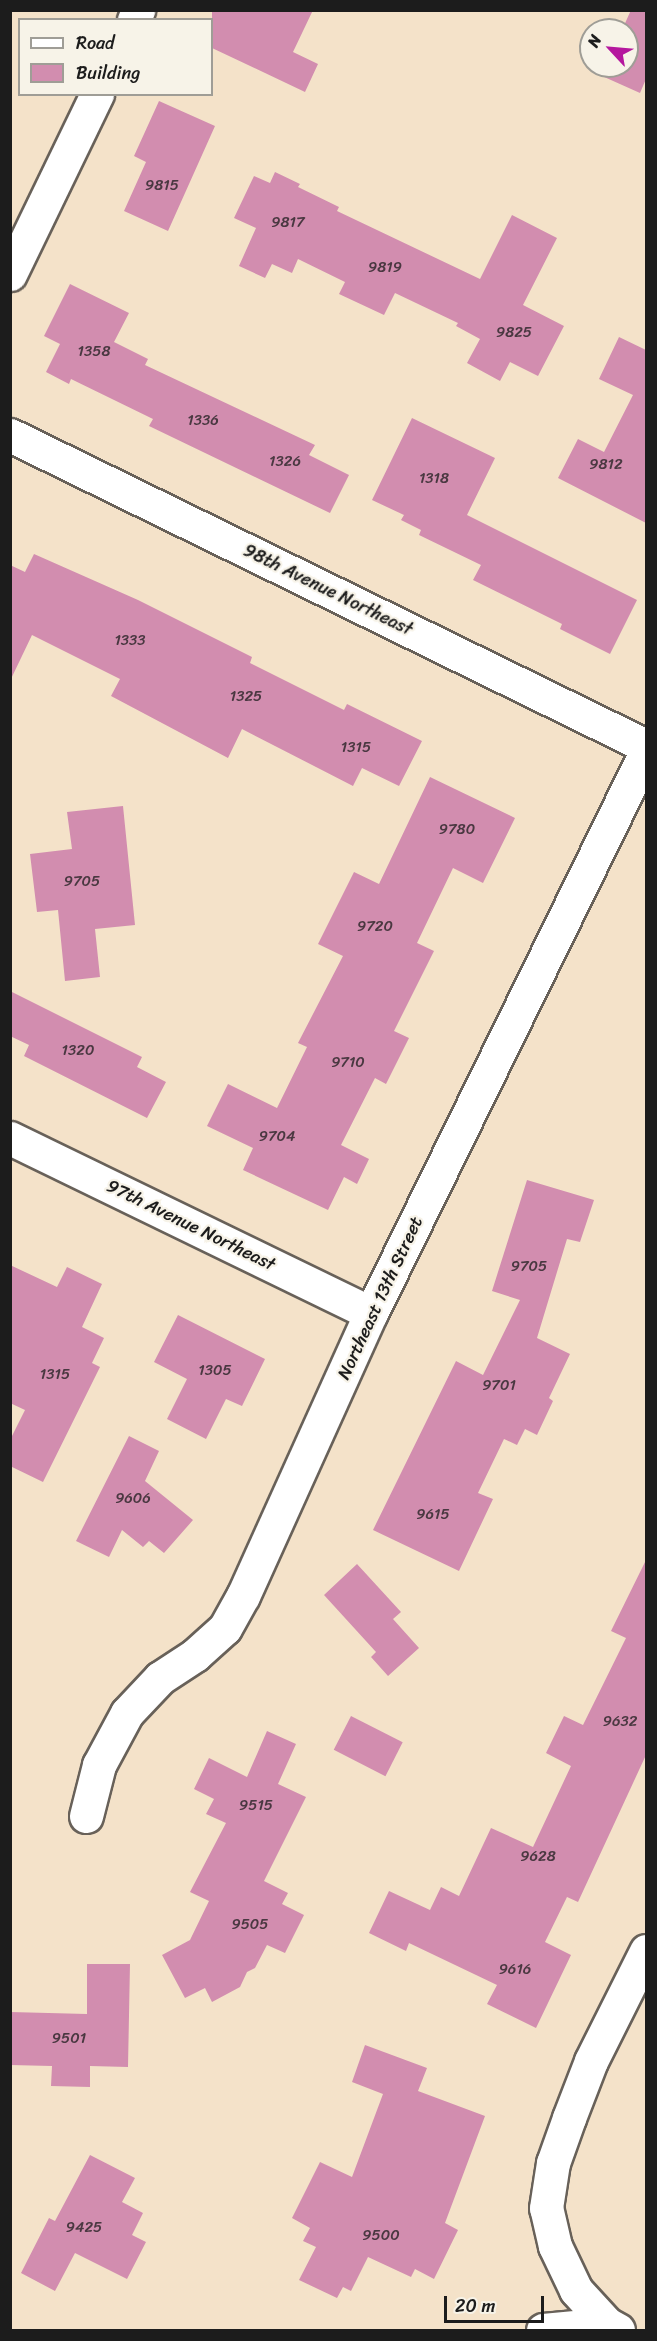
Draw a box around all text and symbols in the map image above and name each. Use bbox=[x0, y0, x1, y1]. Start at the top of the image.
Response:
legend bbox=[18, 18, 213, 96]
north arrow bbox=[579, 18, 639, 78]
text: Road bbox=[76, 27, 115, 59]
text: N bbox=[579, 29, 610, 52]
text: Building bbox=[76, 57, 140, 89]
house number: 9815 bbox=[145, 177, 179, 195]
house number: 9817 bbox=[271, 214, 305, 232]
house number: 9819 bbox=[368, 259, 402, 277]
house number: 9825 bbox=[496, 324, 532, 342]
house number: 1358 bbox=[78, 343, 110, 361]
house number: 1336 bbox=[187, 412, 219, 430]
house number: 1326 bbox=[269, 453, 301, 471]
house number: 9812 bbox=[589, 456, 623, 474]
house number: 1318 bbox=[419, 470, 449, 488]
street label: 98th Avenue Northeast bbox=[239, 539, 417, 641]
house number: 1333 bbox=[114, 632, 146, 650]
house number: 1325 bbox=[230, 688, 262, 706]
house number: 1315 bbox=[341, 739, 371, 757]
house number: 9780 bbox=[439, 821, 475, 839]
house number: 9705 bbox=[64, 873, 100, 891]
house number: 9720 bbox=[357, 918, 393, 936]
house number: 1320 bbox=[62, 1042, 94, 1060]
house number: 9710 bbox=[331, 1054, 365, 1072]
house number: 9704 bbox=[259, 1128, 295, 1146]
street label: 97th Avenue Northeast bbox=[103, 1174, 279, 1276]
street label: Northeast 13th Street bbox=[333, 1213, 427, 1383]
house number: 9705 bbox=[511, 1258, 547, 1276]
house number: 1305 bbox=[198, 1362, 232, 1380]
house number: 1315 bbox=[40, 1366, 70, 1384]
house number: 9701 bbox=[482, 1377, 516, 1395]
house number: 9606 bbox=[115, 1490, 151, 1508]
house number: 9615 bbox=[416, 1506, 450, 1524]
house number: 9632 bbox=[603, 1713, 637, 1731]
house number: 9515 bbox=[239, 1797, 273, 1815]
house number: 9628 bbox=[520, 1848, 556, 1866]
house number: 9505 bbox=[231, 1916, 269, 1934]
house number: 9616 bbox=[499, 1961, 531, 1979]
house number: 9501 bbox=[52, 2030, 86, 2048]
house number: 9425 bbox=[66, 2219, 102, 2237]
house number: 9500 bbox=[362, 2227, 400, 2245]
scale bar bbox=[447, 2284, 548, 2322]
text: 20 m bbox=[455, 2290, 495, 2322]

